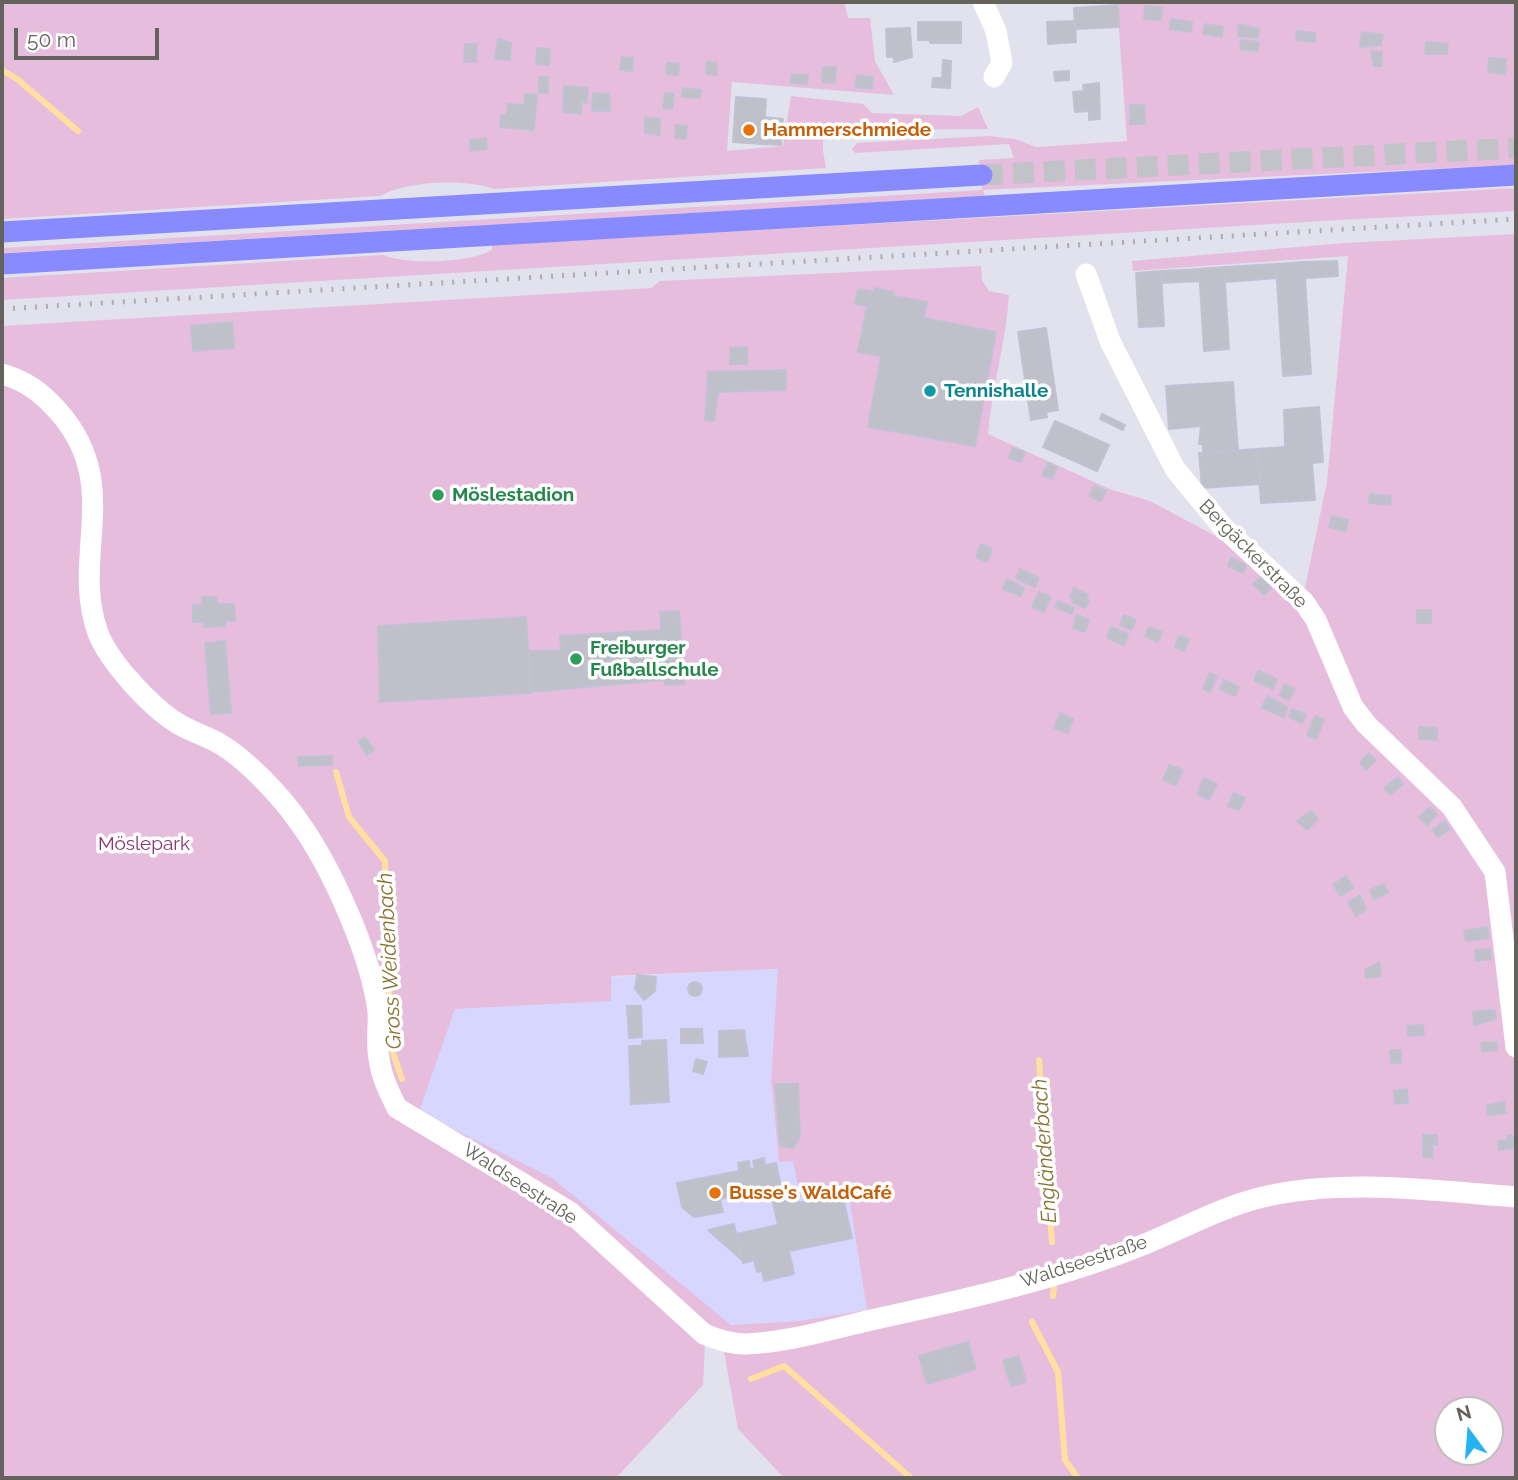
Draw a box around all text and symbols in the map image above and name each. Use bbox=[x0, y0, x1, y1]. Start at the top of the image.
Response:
scale bar bbox=[18, 14, 163, 58]
text: 50 m bbox=[27, 27, 76, 52]
place label: Hammerschmiede bbox=[763, 119, 931, 141]
marker: Hammerschmiede bbox=[741, 122, 757, 138]
place label: Tennishalle bbox=[944, 380, 1048, 402]
marker: Tennishalle bbox=[922, 383, 938, 399]
place label: Möslestadion bbox=[452, 484, 574, 506]
marker: Möslestadion bbox=[430, 487, 446, 503]
street label: Bergäckerstraße bbox=[1194, 495, 1312, 613]
place label: Freiburger Fußballschule bbox=[590, 637, 719, 681]
marker: Freiburger Fußballschule bbox=[568, 651, 584, 667]
park label: Möslepark bbox=[98, 833, 190, 855]
water label: Gross Weidenbach bbox=[373, 872, 407, 1050]
water label: Engländerbach bbox=[1027, 1078, 1063, 1224]
street label: Waldseestraße bbox=[459, 1139, 581, 1229]
place label: Busse's WaldCafé bbox=[729, 1182, 892, 1204]
marker: Busse's WaldCafé bbox=[707, 1185, 723, 1201]
street label: Waldseestraße bbox=[1018, 1231, 1150, 1293]
north arrow bbox=[1434, 1396, 1504, 1466]
text: N bbox=[1454, 1400, 1474, 1425]

